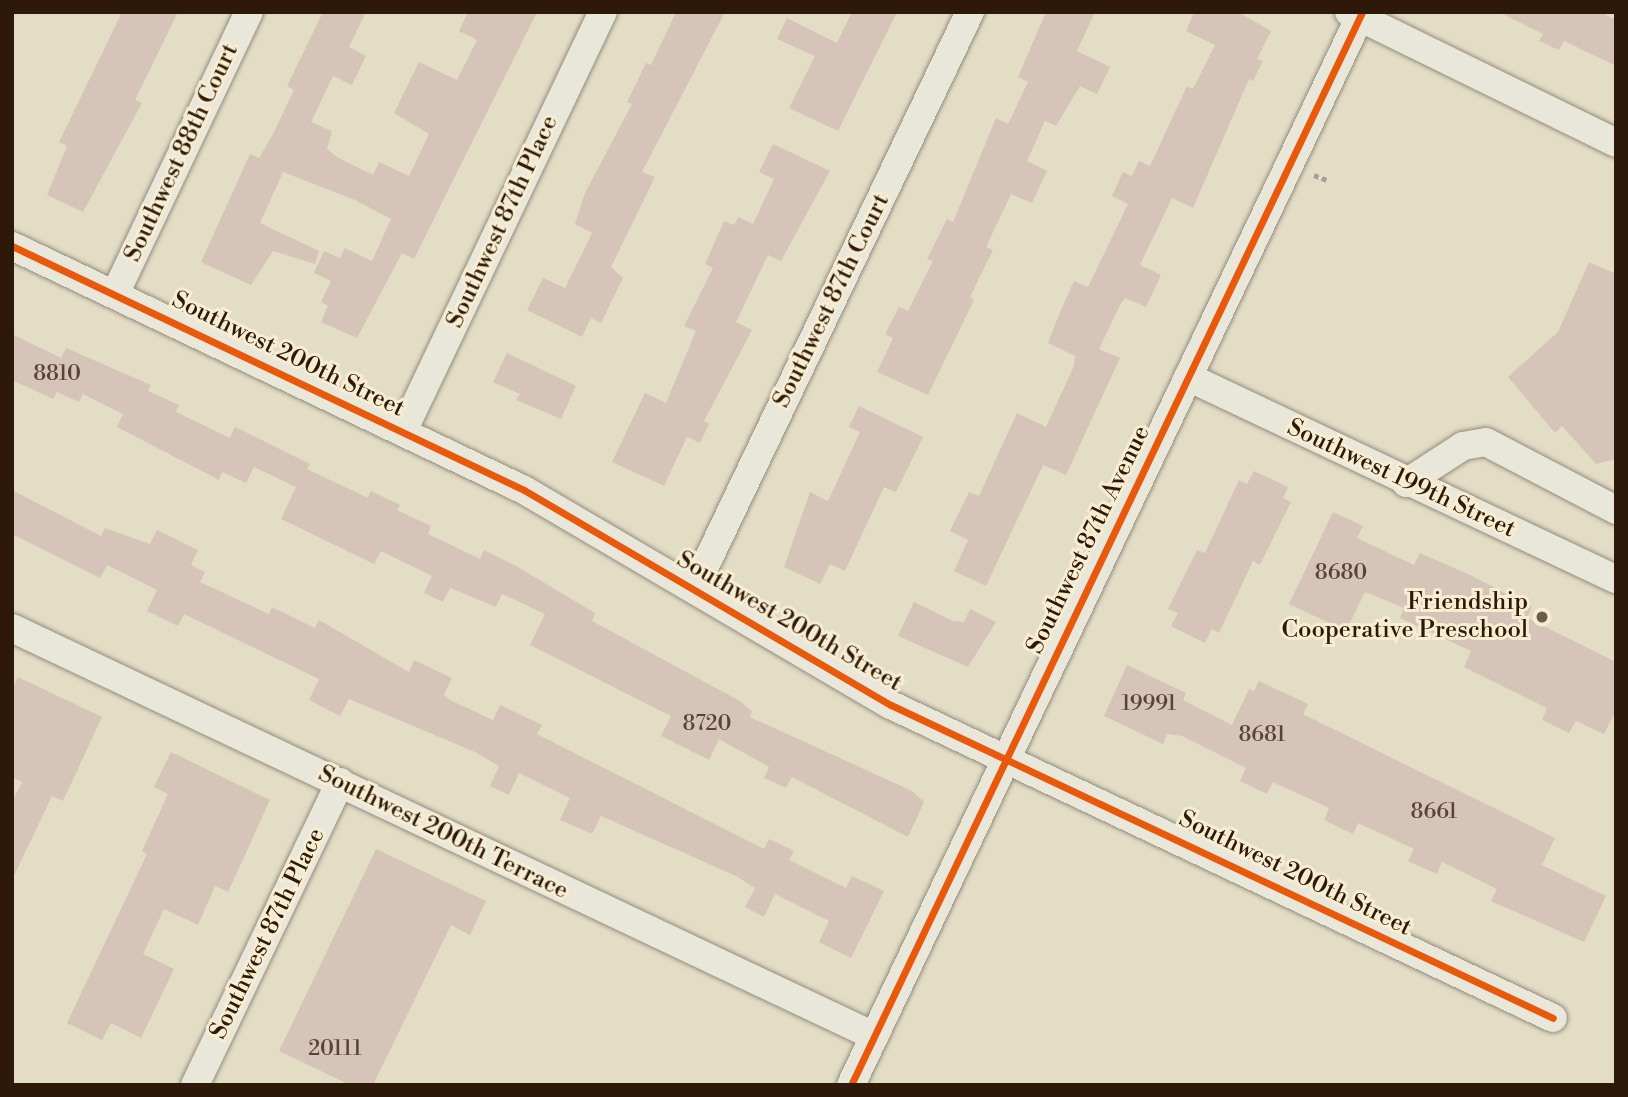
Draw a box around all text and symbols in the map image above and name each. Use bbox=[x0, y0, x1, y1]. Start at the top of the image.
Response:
street label: Southwest 88th Court bbox=[119, 39, 245, 267]
street label: Southwest 87th Place bbox=[441, 111, 565, 333]
street label: Southwest 87th Court bbox=[768, 189, 896, 413]
street label: Southwest 200th Street bbox=[167, 286, 409, 424]
house number: 8810 bbox=[33, 361, 81, 387]
street label: Southwest 199th Street bbox=[1282, 413, 1520, 545]
street label: Southwest 87th Avenue bbox=[1021, 421, 1157, 659]
street label: Southwest 200th Street bbox=[671, 546, 907, 698]
house number: 8680 bbox=[1315, 560, 1367, 586]
place label: Friendship Cooperative Preschool bbox=[1282, 589, 1528, 645]
marker: Friendship Cooperative Preschool bbox=[1534, 609, 1550, 625]
house number: 19991 bbox=[1122, 691, 1176, 717]
house number: 8720 bbox=[683, 711, 731, 737]
house number: 8681 bbox=[1238, 722, 1286, 748]
street label: Southwest 200th Terrace bbox=[313, 760, 573, 906]
house number: 8661 bbox=[1411, 799, 1457, 825]
street label: Southwest 200th Street bbox=[1174, 805, 1416, 943]
street label: Southwest 87th Place bbox=[204, 824, 332, 1044]
house number: 20111 bbox=[308, 1036, 362, 1062]

